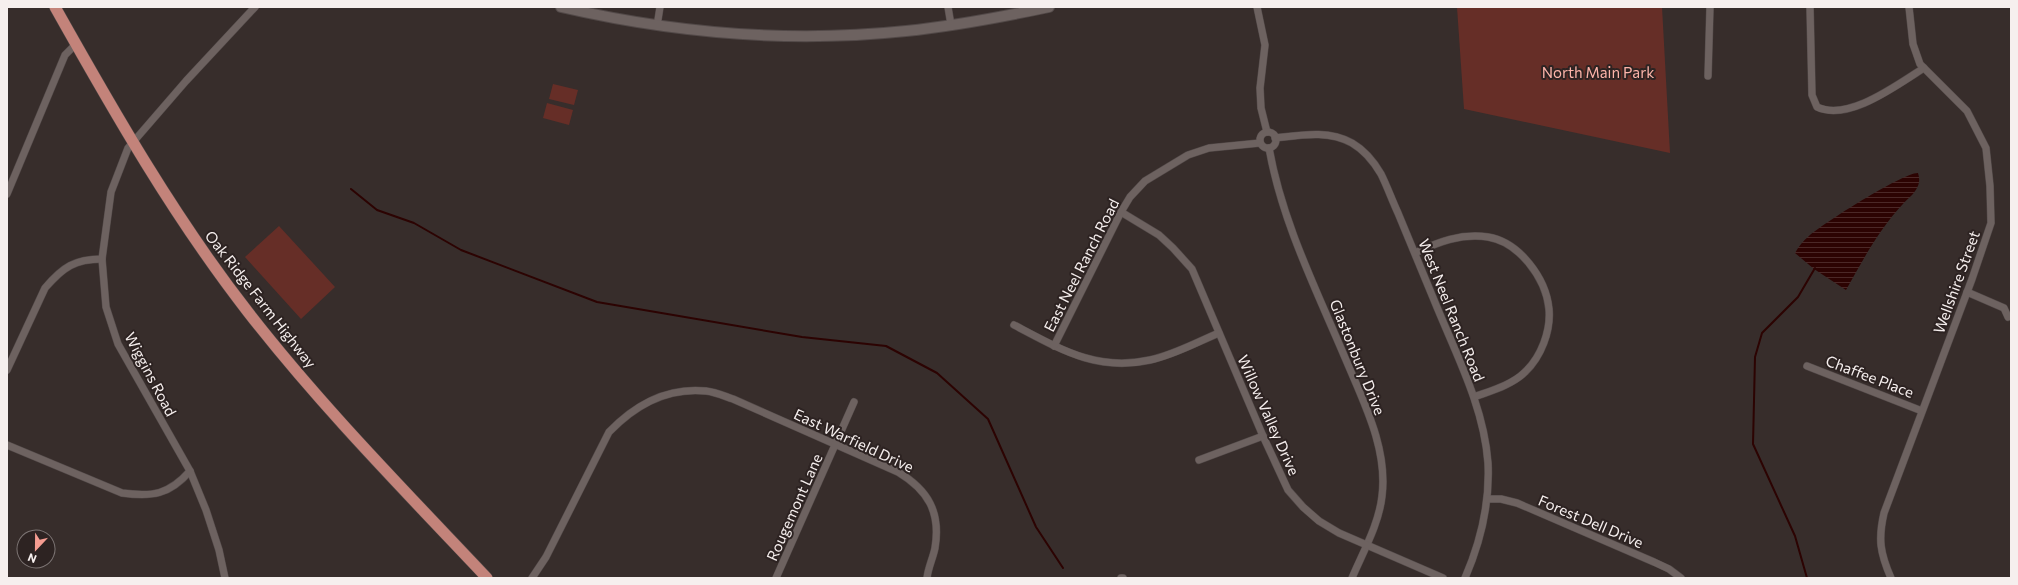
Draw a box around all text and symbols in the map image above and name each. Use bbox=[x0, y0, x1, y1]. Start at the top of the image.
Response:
park label: North Main Park bbox=[1542, 63, 1654, 81]
street label: East Neel Ranch Road bbox=[1040, 196, 1122, 334]
street label: Oak Ridge Farm Highway bbox=[202, 227, 320, 372]
street label: Wellshire Street bbox=[1929, 228, 1983, 336]
street label: West Neel Ranch Road bbox=[1415, 236, 1489, 384]
street label: Glastonbury Drive bbox=[1327, 297, 1389, 418]
street label: Wiggins Road bbox=[121, 329, 181, 419]
street label: Chaffee Place bbox=[1823, 351, 1917, 401]
street label: Willow Valley Drive bbox=[1234, 352, 1304, 478]
street label: East Warfield Drive bbox=[791, 404, 917, 476]
street label: Rougemont Lane bbox=[762, 451, 826, 563]
street label: Forest Dell Drive bbox=[1536, 491, 1646, 551]
north arrow bbox=[16, 529, 56, 569]
text: N bbox=[26, 551, 38, 566]

